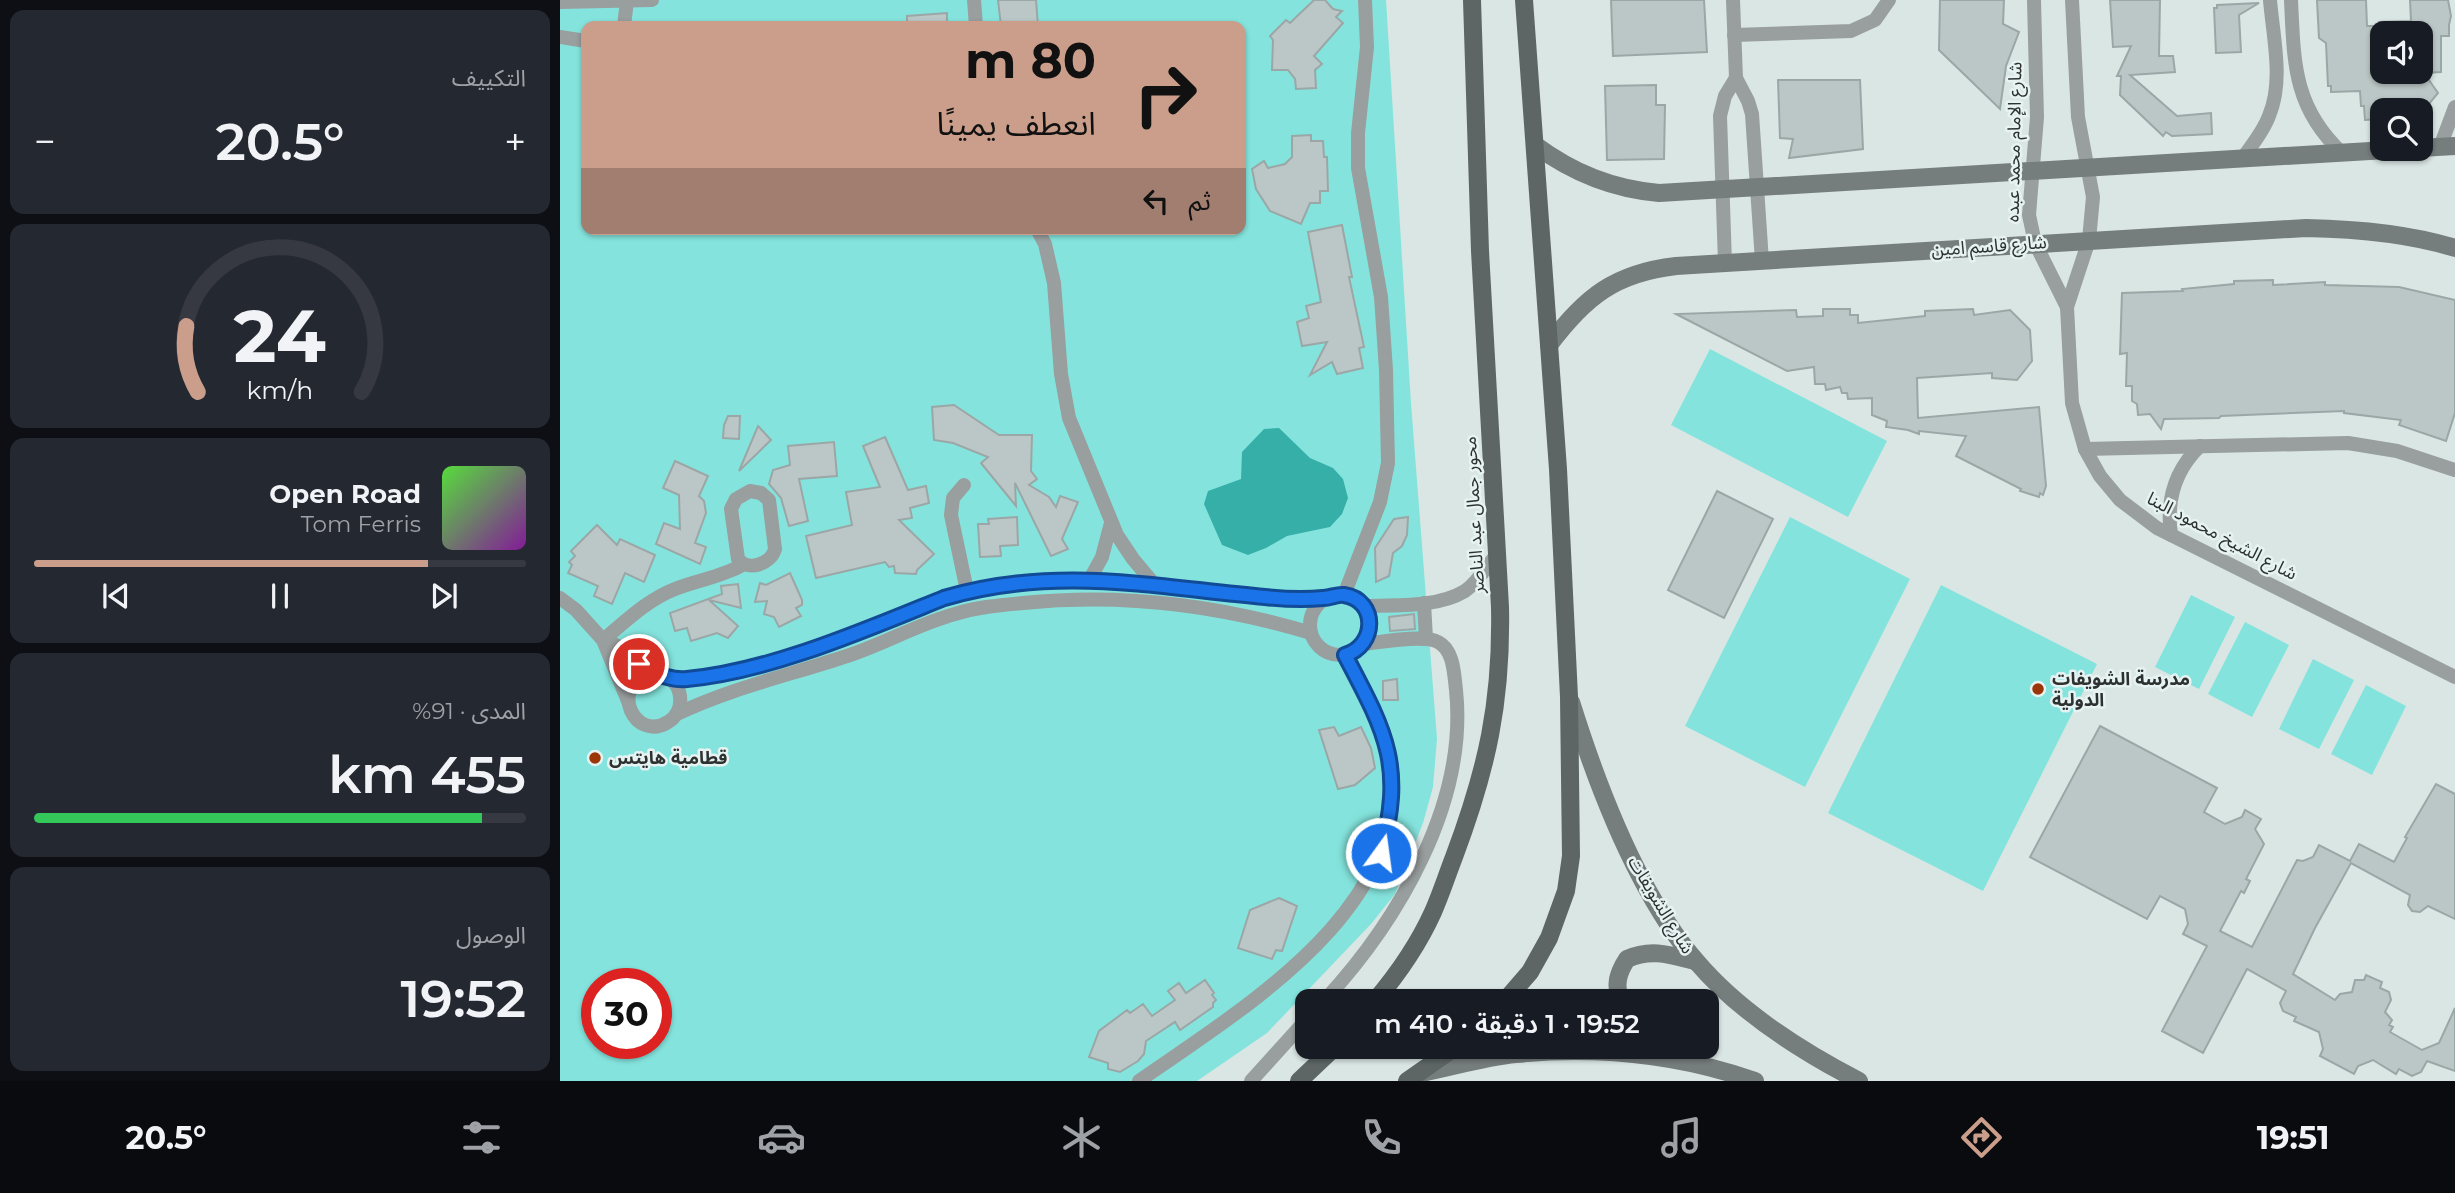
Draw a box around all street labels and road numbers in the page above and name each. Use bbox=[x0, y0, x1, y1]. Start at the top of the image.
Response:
street label: شارع الإمام محمد عبده bbox=[2002, 62, 2029, 222]
street label: شارع قاسم امين bbox=[1931, 231, 2048, 264]
street label: محور جمال عبد الناصر bbox=[1459, 436, 1489, 595]
street label: شارع الشيخ محمود البنا bbox=[2142, 487, 2301, 588]
street label: شارع الشويفات bbox=[1621, 852, 1699, 959]

